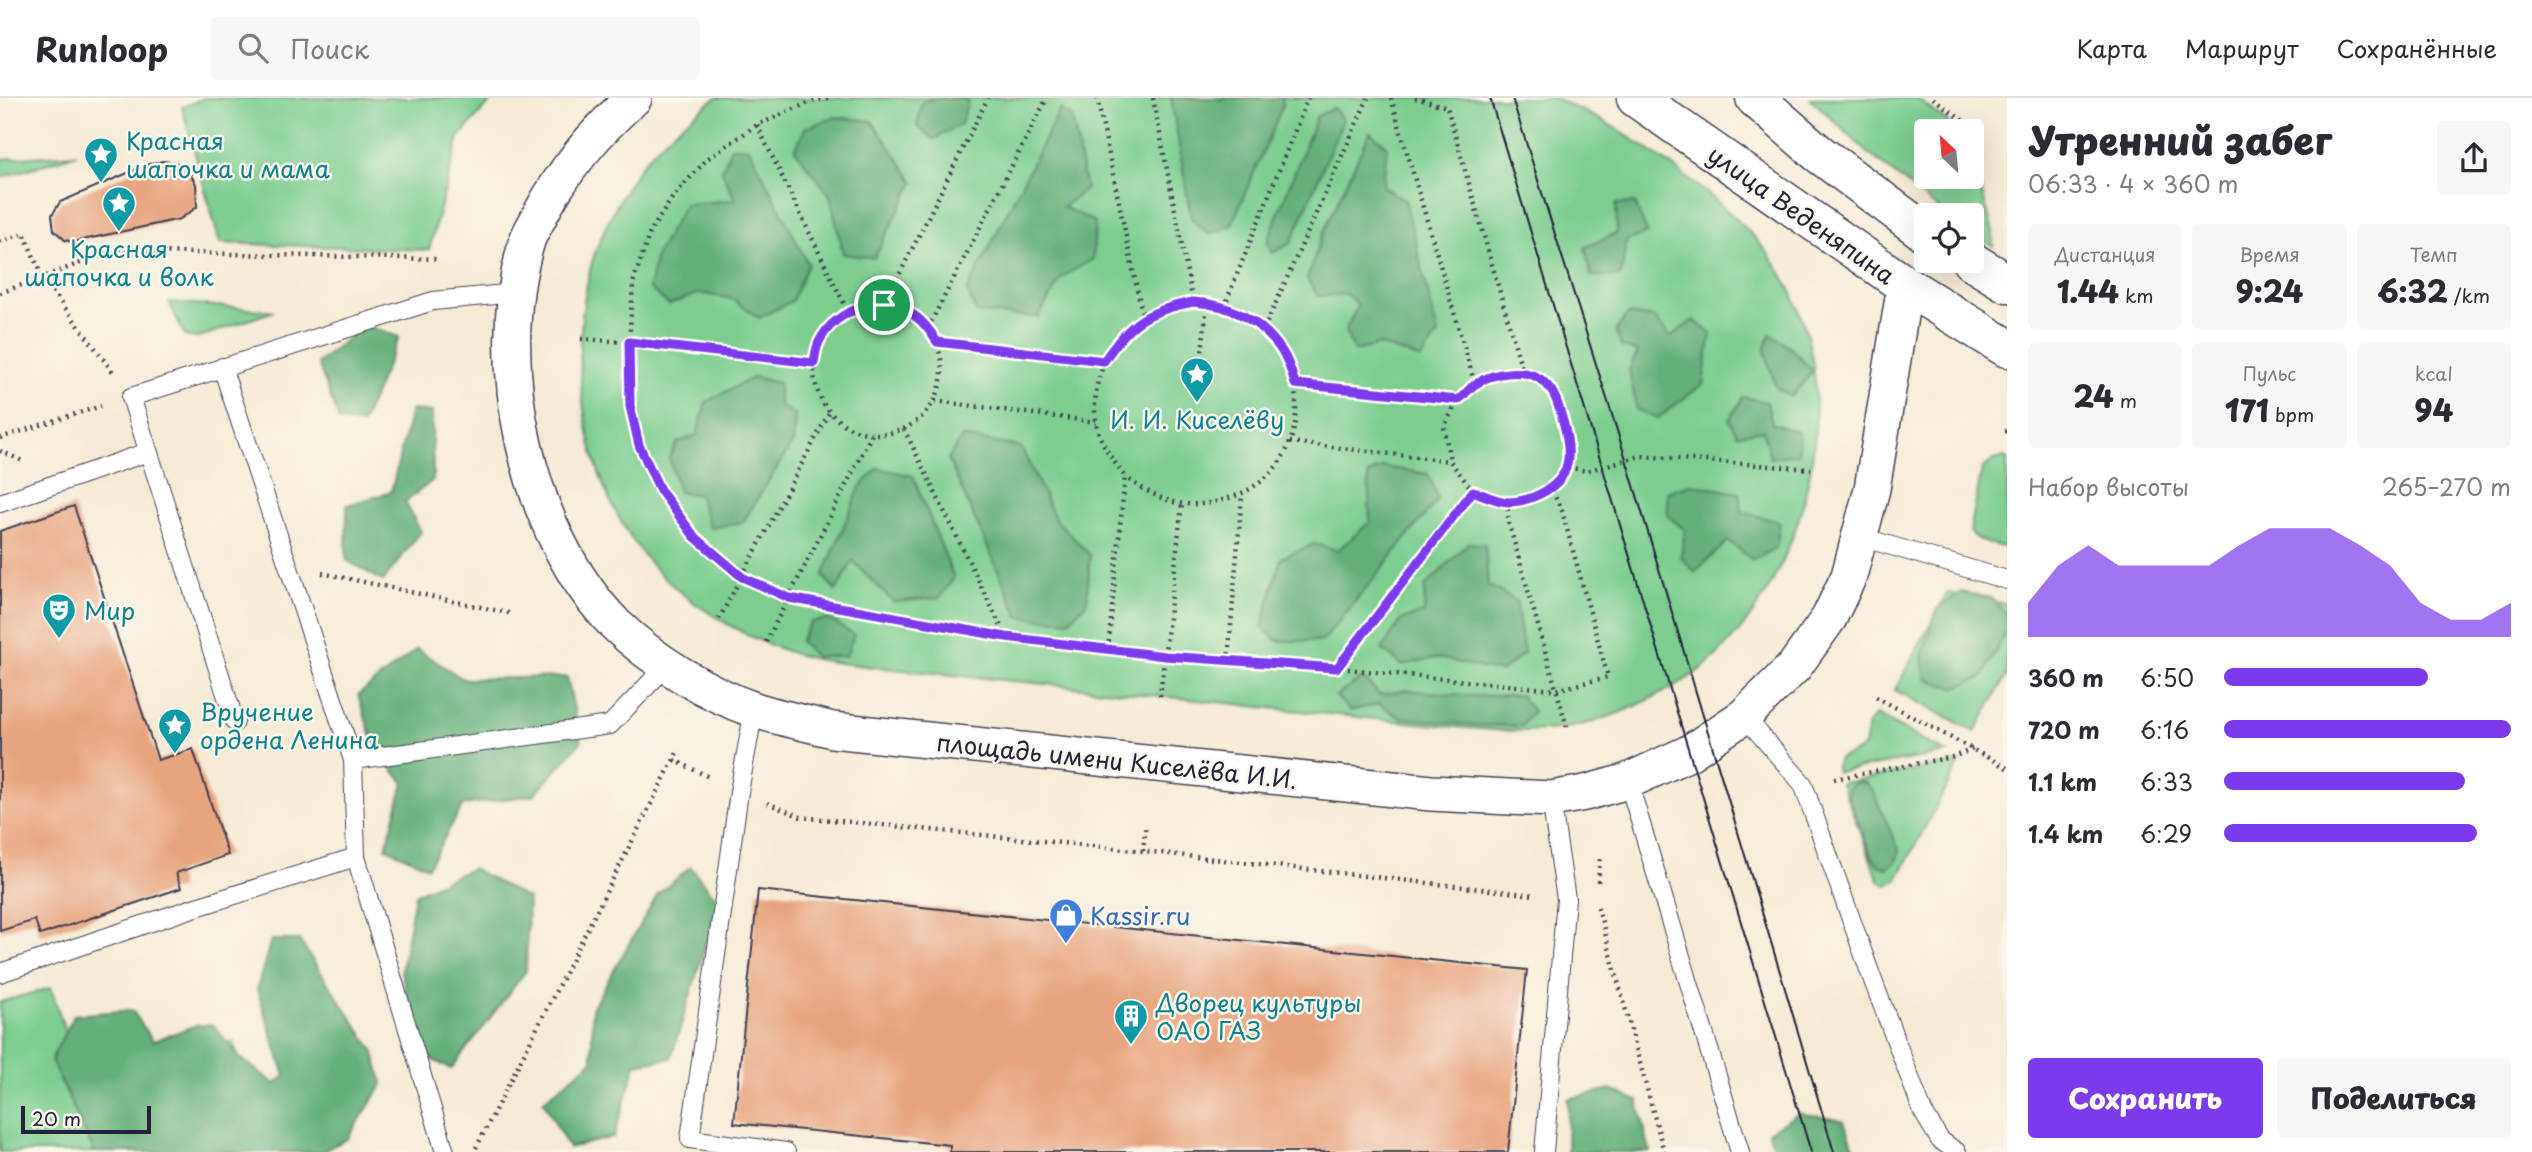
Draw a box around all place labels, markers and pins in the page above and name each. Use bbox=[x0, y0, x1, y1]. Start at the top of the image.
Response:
place label: Красная шапочка и мама bbox=[126, 122, 330, 186]
place icon: Красная шапочка и мама bbox=[82, 135, 120, 184]
place icon: Красная шапочка и волк bbox=[100, 184, 138, 233]
place label: Красная шапочка и волк bbox=[24, 230, 214, 294]
pin bbox=[854, 275, 914, 335]
place icon: И. И. Киселёву bbox=[1178, 355, 1216, 404]
place label: И. И. Киселёву bbox=[1110, 401, 1284, 437]
theatre icon: Мир bbox=[40, 591, 78, 640]
place label: Мир bbox=[84, 592, 135, 628]
place label: Вручение ордена Ленина bbox=[200, 693, 379, 757]
place icon: Вручение ордена Ленина bbox=[156, 706, 194, 755]
shop icon: Kassir.ru bbox=[1047, 896, 1085, 945]
place label: Kassir.ru bbox=[1090, 897, 1191, 933]
place label: Дворец культуры ОАО ГАЗ bbox=[1155, 984, 1362, 1048]
building icon: Дворец культуры ОАО ГАЗ bbox=[1112, 997, 1150, 1046]

